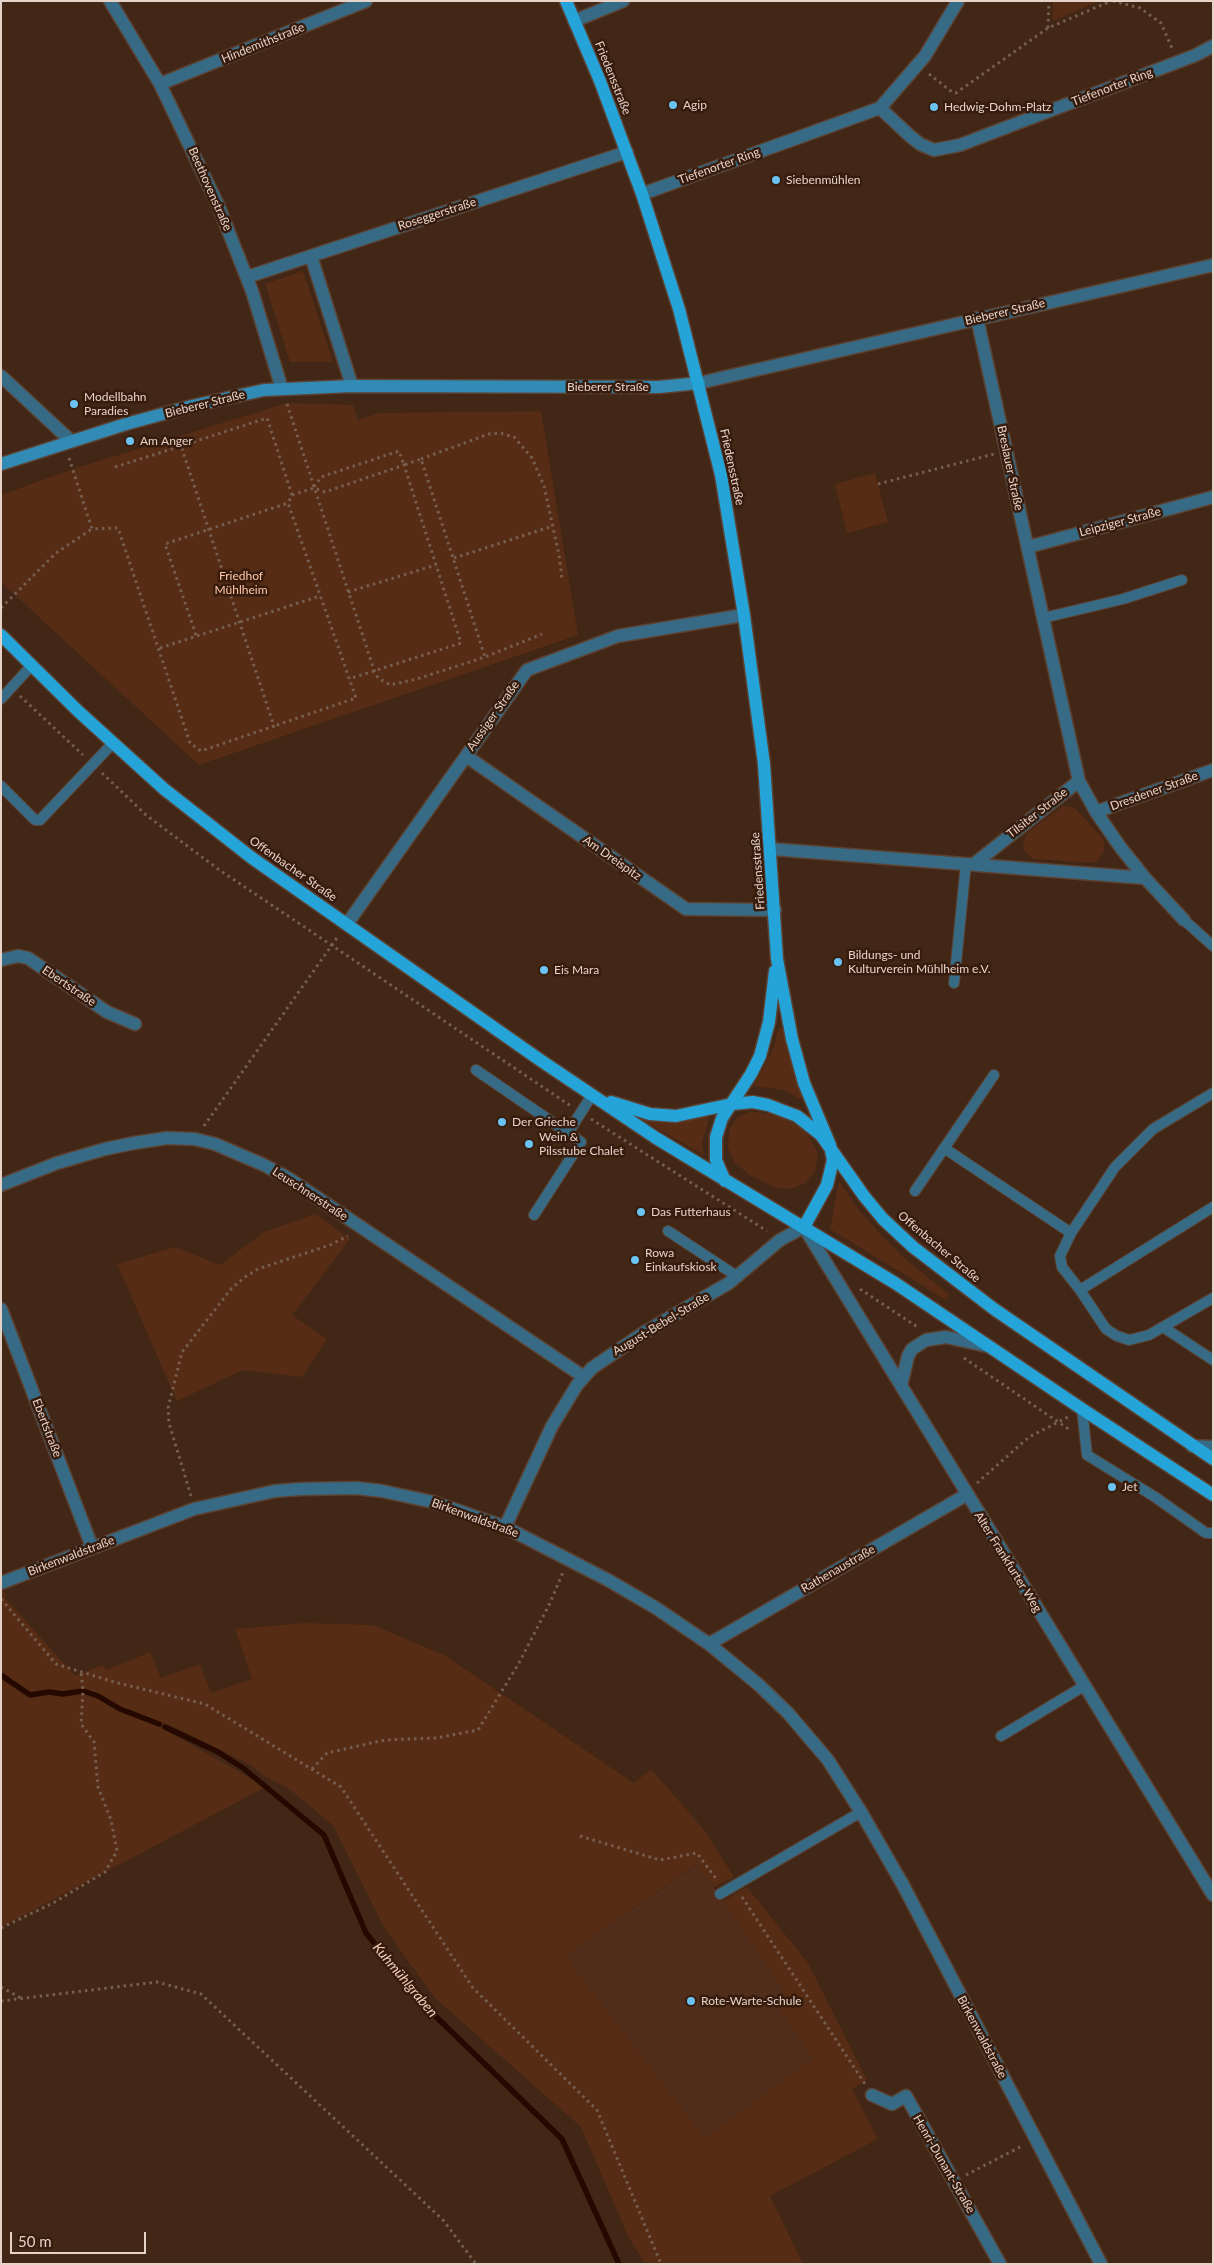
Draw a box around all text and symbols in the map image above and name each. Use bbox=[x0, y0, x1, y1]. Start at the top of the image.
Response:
street label: Hindemithstraße bbox=[219, 20, 307, 66]
street label: Friedensstraße bbox=[592, 39, 634, 117]
street label: Tiefenorter Ring bbox=[1069, 65, 1155, 109]
place label: Agip bbox=[683, 98, 707, 112]
marker: Agip bbox=[667, 99, 679, 111]
place label: Hedwig-Dohm-Platz bbox=[944, 100, 1052, 114]
marker: Hedwig-Dohm-Platz bbox=[928, 101, 940, 113]
street label: Beethovenstraße bbox=[185, 145, 235, 233]
street label: Tiefenorter Ring bbox=[676, 145, 762, 187]
place label: Siebenmühlen bbox=[786, 173, 861, 187]
marker: Siebenmühlen bbox=[770, 174, 782, 186]
street label: Roseggerstraße bbox=[396, 195, 478, 233]
street label: Bieberer Straße bbox=[963, 296, 1047, 328]
street label: Bieberer Straße bbox=[567, 380, 649, 394]
street label: Bieberer Straße bbox=[164, 387, 246, 421]
place label: Modellbahn Paradies bbox=[84, 390, 147, 418]
marker: Modellbahn Paradies bbox=[68, 398, 80, 410]
street label: Breslauer Straße bbox=[994, 424, 1026, 512]
street label: Friedensstraße bbox=[717, 427, 747, 507]
place label: Am Anger bbox=[140, 434, 193, 448]
marker: Am Anger bbox=[124, 435, 136, 447]
street label: Leipziger Straße bbox=[1078, 504, 1162, 540]
park label: Friedhof Mühlheim bbox=[214, 569, 268, 597]
street label: Aussiger Straße bbox=[464, 678, 522, 754]
street label: Dresdener Straße bbox=[1108, 768, 1200, 814]
street label: Tilsiter Straße bbox=[1004, 785, 1070, 841]
street label: Friedensstraße bbox=[748, 832, 768, 910]
street label: Offenbacher Straße bbox=[247, 833, 339, 905]
street label: Am Dreispitz bbox=[580, 833, 644, 883]
place label: Bildungs- und Kulturverein Mühlheim e.V. bbox=[848, 948, 990, 976]
marker: Bildungs- und Kulturverein Mühlheim e.V. bbox=[832, 956, 844, 968]
street label: Ebertstraße bbox=[39, 963, 99, 1009]
place label: Eis Mara bbox=[554, 963, 599, 977]
marker: Eis Mara bbox=[538, 964, 550, 976]
place label: Der Grieche bbox=[512, 1115, 576, 1129]
marker: Der Grieche bbox=[496, 1116, 508, 1128]
place label: Wein & Pilsstube Chalet bbox=[539, 1130, 623, 1158]
marker: Wein & Pilsstube Chalet bbox=[523, 1138, 535, 1150]
street label: Leuschnerstraße bbox=[270, 1164, 350, 1224]
place label: Das Futterhaus bbox=[651, 1205, 731, 1219]
marker: Das Futterhaus bbox=[635, 1206, 647, 1218]
street label: Offenbacher Straße bbox=[895, 1208, 983, 1286]
place label: Rowa Einkaufskiosk bbox=[645, 1246, 717, 1274]
marker: Rowa Einkaufskiosk bbox=[629, 1254, 641, 1266]
street label: August-Bebel-Straße bbox=[610, 1290, 712, 1358]
street label: Ebertstraße bbox=[29, 1397, 65, 1459]
place label: Jet bbox=[1122, 1480, 1137, 1494]
marker: Jet bbox=[1106, 1481, 1118, 1493]
street label: Birkenwaldstraße bbox=[430, 1496, 520, 1540]
street label: Alter Frankfurter Weg bbox=[971, 1509, 1045, 1615]
street label: Birkenwaldstraße bbox=[26, 1533, 116, 1579]
street label: Rathenaustraße bbox=[798, 1542, 878, 1596]
water label: Kuhmühlgraben bbox=[369, 1939, 441, 2021]
street label: Birkenwaldstraße bbox=[954, 1993, 1010, 2081]
place label: Rote-Warte-Schule bbox=[701, 1994, 802, 2008]
marker: Rote-Warte-Schule bbox=[685, 1995, 697, 2007]
street label: Henri-Dunant-Straße bbox=[910, 2112, 978, 2216]
scale bar bbox=[12, 2222, 149, 2254]
text: 50 m bbox=[18, 2232, 52, 2250]

